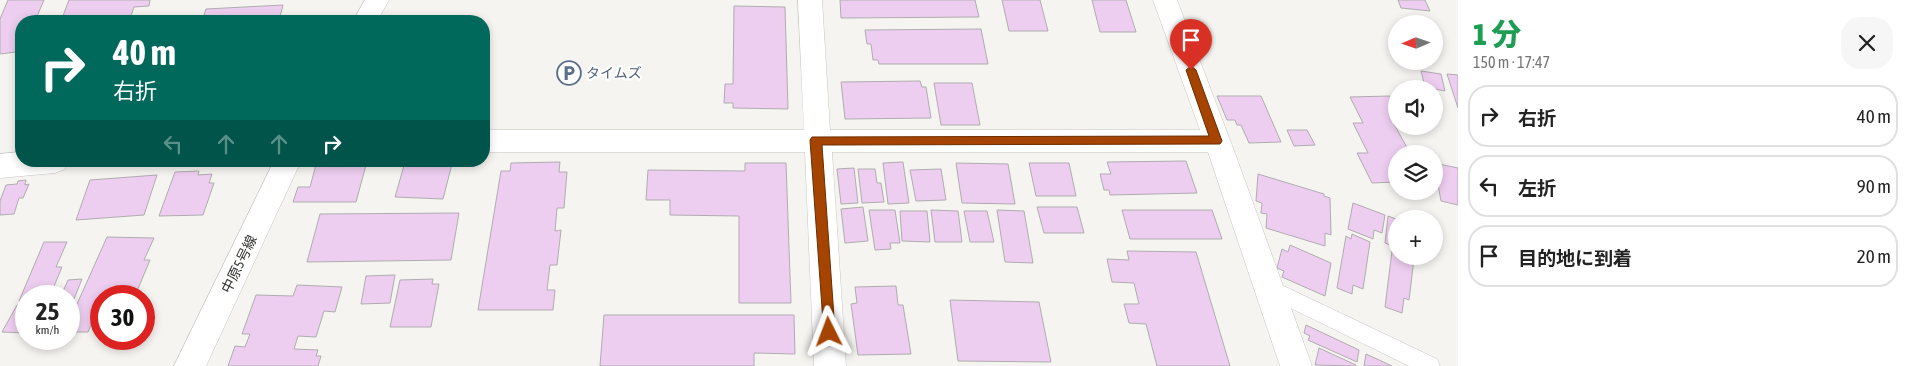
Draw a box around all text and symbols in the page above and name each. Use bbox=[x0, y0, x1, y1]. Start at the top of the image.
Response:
north arrow bbox=[1388, 15, 1442, 70]
map controls bbox=[1388, 15, 1443, 265]
text: 1 分 bbox=[1473, 17, 1521, 51]
button: close bbox=[1841, 17, 1893, 69]
pin bbox=[1170, 19, 1212, 70]
icon: arrive bbox=[1177, 26, 1205, 54]
text: 40 m bbox=[113, 32, 176, 72]
icon: right bbox=[30, 35, 95, 100]
text: 150 m · 17:47 bbox=[1473, 53, 1550, 71]
parking icon: タイムズ bbox=[556, 60, 582, 86]
place label: タイムズ bbox=[586, 65, 642, 81]
text: 右折 bbox=[113, 78, 157, 104]
button: sound bbox=[1388, 80, 1443, 135]
icon: right bbox=[1475, 102, 1503, 130]
text: 40 m bbox=[1857, 105, 1891, 127]
text: 右折 bbox=[1518, 107, 1556, 129]
icon: left bbox=[159, 130, 187, 158]
icon: ahead bbox=[212, 130, 240, 158]
icon: ahead bbox=[265, 130, 293, 158]
icon: right bbox=[318, 130, 346, 158]
button: layers bbox=[1388, 145, 1443, 200]
icon: left bbox=[1475, 172, 1503, 200]
text: 90 m bbox=[1857, 175, 1891, 197]
text: 左折 bbox=[1518, 177, 1556, 199]
button: + bbox=[1388, 210, 1443, 265]
street label: 中原5号線 bbox=[218, 232, 260, 296]
icon: arrive bbox=[1475, 242, 1503, 270]
text: 20 m bbox=[1857, 245, 1891, 267]
text: 目的地に到着 bbox=[1518, 247, 1632, 269]
speed limit sign: 30 bbox=[90, 285, 155, 350]
text: 25 bbox=[36, 297, 59, 325]
position arrow bbox=[802, 305, 854, 357]
text: km/h bbox=[36, 323, 59, 337]

